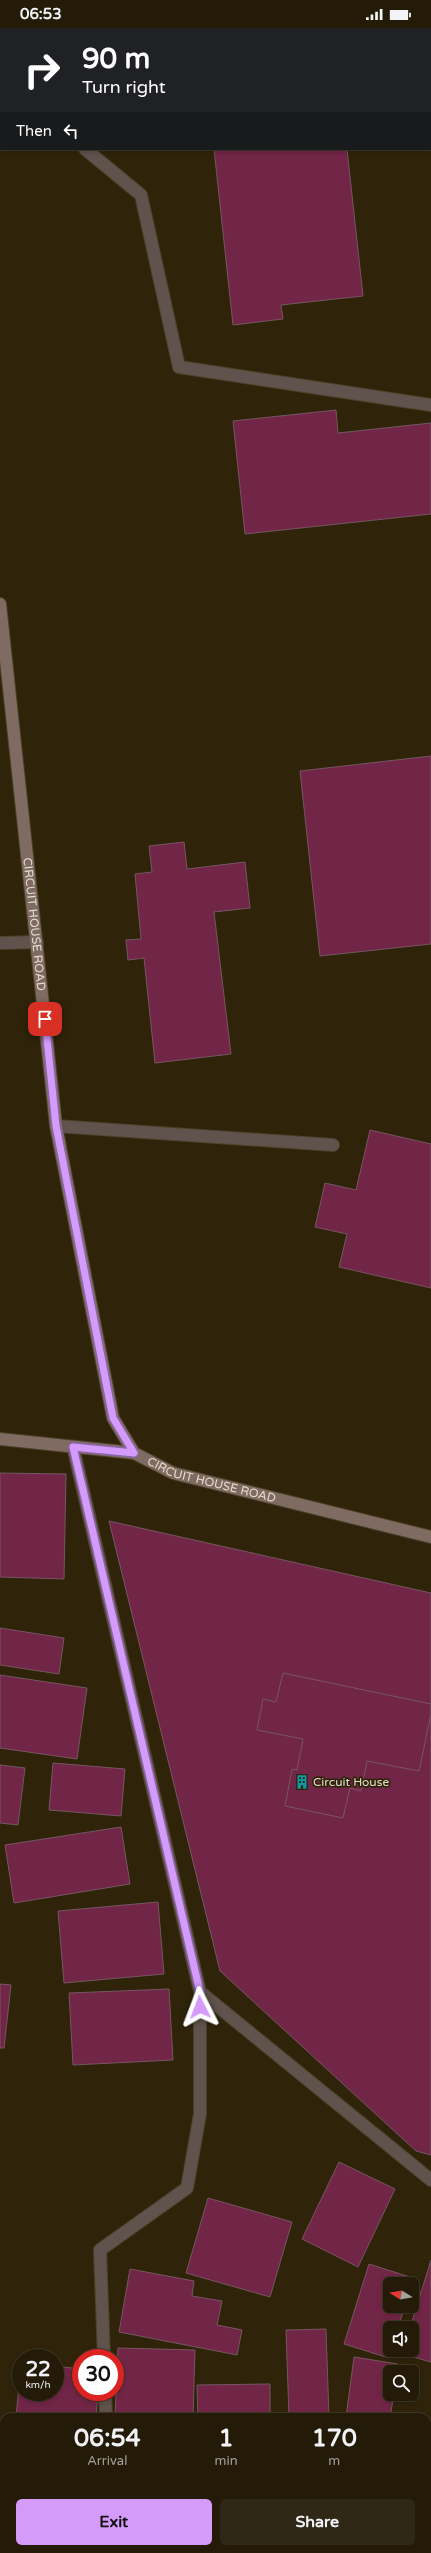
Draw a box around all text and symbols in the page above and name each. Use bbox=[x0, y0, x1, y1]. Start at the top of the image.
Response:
text: 06:53 bbox=[20, 5, 62, 23]
text: 90 m bbox=[82, 42, 150, 76]
icon: right bbox=[16, 44, 68, 96]
text: Turn right bbox=[82, 76, 166, 98]
icon: left bbox=[60, 120, 82, 142]
text: Then bbox=[16, 122, 52, 140]
street label: CIRCUIT HOUSE ROAD bbox=[20, 857, 48, 991]
pin bbox=[28, 1002, 62, 1036]
icon: arrive bbox=[34, 1008, 56, 1030]
street label: CIRCUIT HOUSE ROAD bbox=[145, 1454, 277, 1505]
building icon: Circuit House bbox=[294, 1774, 310, 1790]
place label: Circuit House bbox=[313, 1775, 389, 1789]
position arrow bbox=[179, 1986, 221, 2028]
north arrow bbox=[383, 2277, 419, 2313]
map controls bbox=[383, 2277, 419, 2401]
button: sound bbox=[383, 2321, 419, 2357]
speed limit sign: 30 bbox=[72, 2349, 124, 2401]
text: 22 bbox=[25, 2358, 51, 2382]
button: search bbox=[383, 2365, 419, 2401]
text: km/h bbox=[25, 2379, 51, 2391]
text: 06:54 bbox=[74, 2424, 141, 2453]
text: 1 bbox=[219, 2424, 234, 2453]
text: 170 bbox=[312, 2424, 357, 2453]
text: Arrival bbox=[87, 2453, 127, 2469]
text: min bbox=[215, 2453, 238, 2469]
text: m bbox=[328, 2453, 340, 2469]
button: Exit bbox=[16, 2499, 212, 2545]
button: Share bbox=[220, 2499, 415, 2545]

